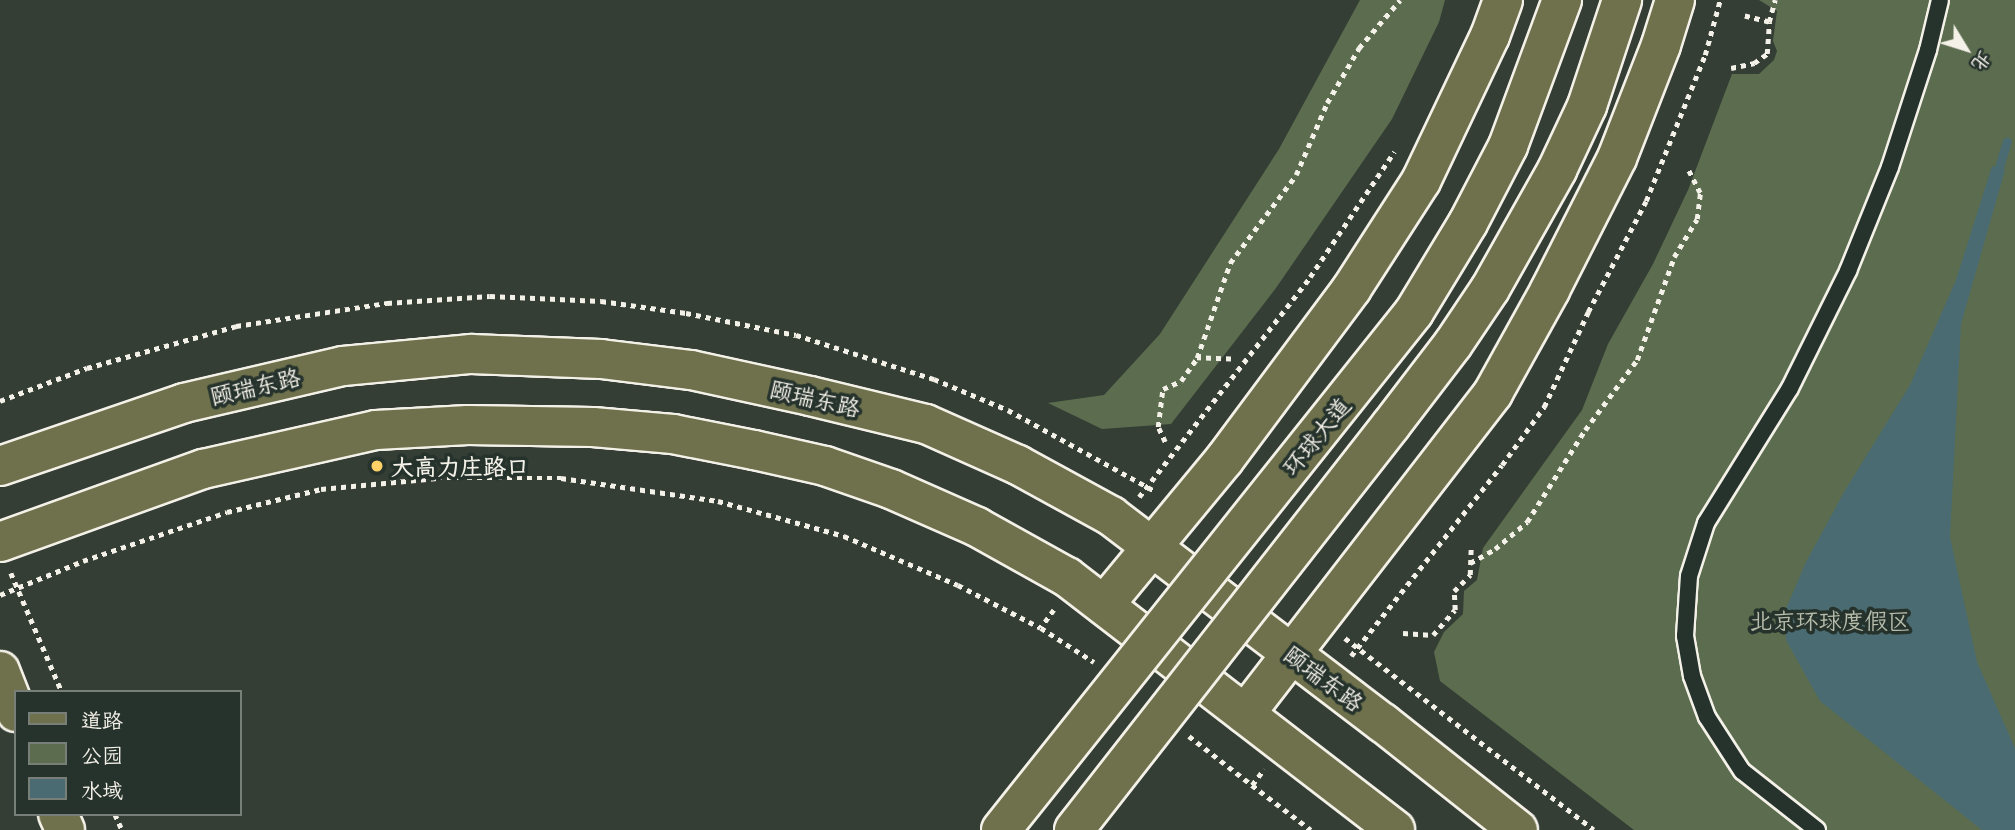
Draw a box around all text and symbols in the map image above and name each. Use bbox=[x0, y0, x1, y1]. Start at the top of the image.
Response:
north arrow bbox=[1931, 14, 2001, 84]
text: 北 bbox=[1966, 46, 1999, 78]
street label: 颐瑞东路 bbox=[207, 362, 303, 410]
street label: 颐瑞东路 bbox=[767, 374, 863, 422]
street label: 环球大道 bbox=[1276, 392, 1356, 480]
place label: 大高力庄路口 bbox=[391, 452, 529, 480]
marker: 大高力庄路口 bbox=[369, 458, 385, 474]
park label: 北京环球度假区 bbox=[1750, 606, 1910, 634]
street label: 颐瑞东路 bbox=[1279, 639, 1369, 717]
legend bbox=[14, 690, 242, 816]
text: 道路 bbox=[81, 703, 123, 735]
text: 公园 bbox=[81, 738, 123, 770]
text: 水域 bbox=[81, 773, 123, 805]

